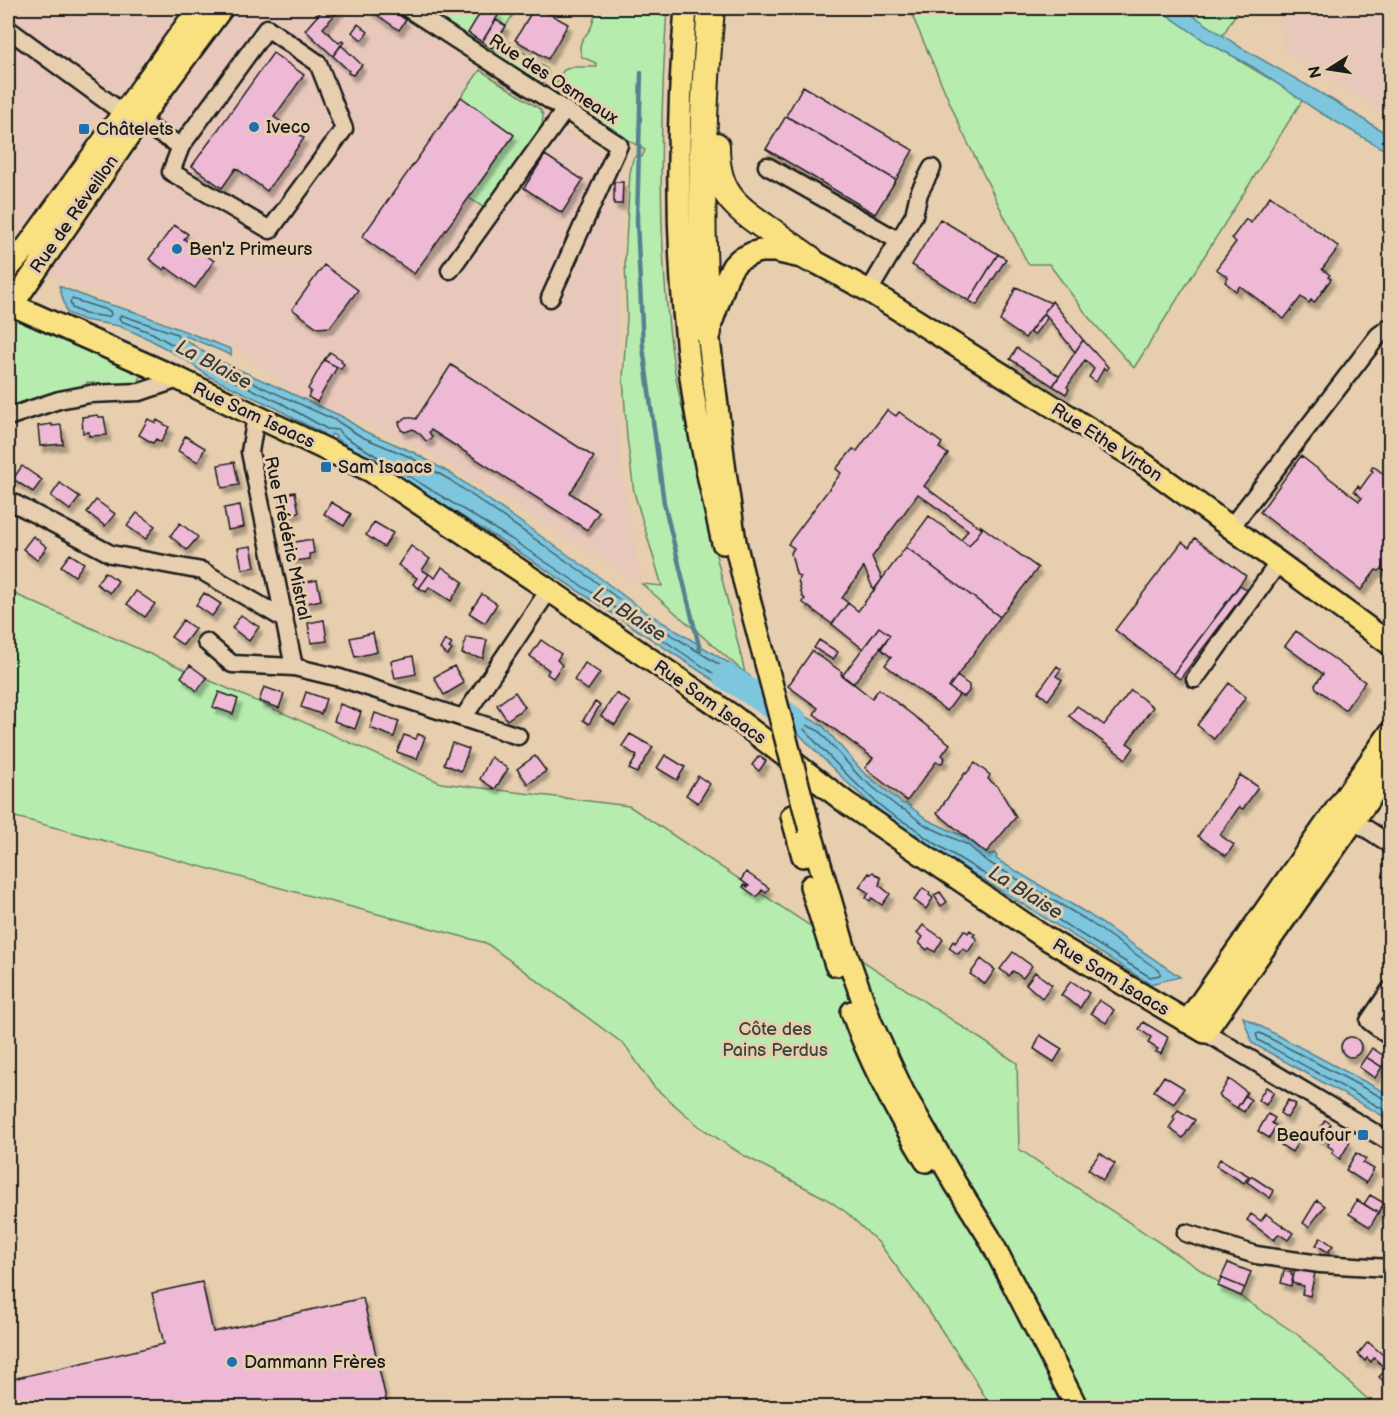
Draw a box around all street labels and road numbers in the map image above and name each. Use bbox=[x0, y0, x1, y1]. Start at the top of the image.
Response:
street label: Rue des Osmeaux bbox=[485, 30, 623, 129]
street label: Rue de Réveillon bbox=[26, 151, 123, 277]
street label: Rue Sam Isaacs bbox=[189, 378, 318, 453]
street label: Rue Ethe Virton bbox=[1047, 399, 1166, 486]
street label: Rue Frédéric Mistral bbox=[260, 454, 315, 622]
street label: Rue Sam Isaacs bbox=[650, 656, 770, 749]
street label: Rue Sam Isaacs bbox=[1049, 934, 1173, 1021]

